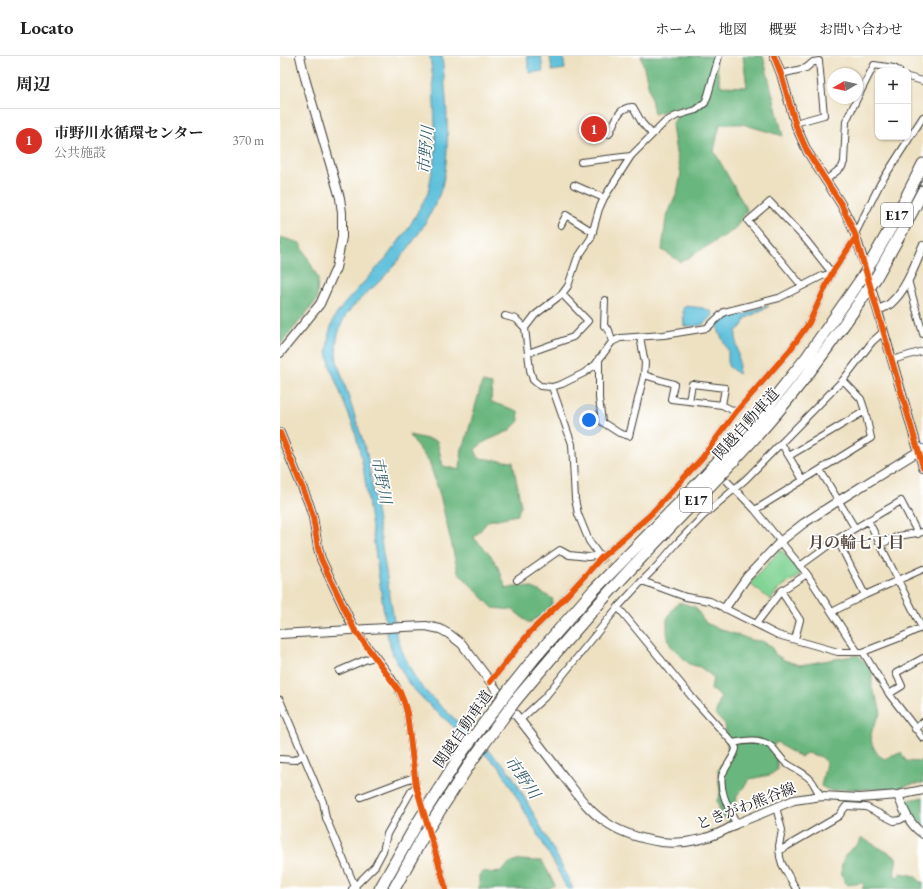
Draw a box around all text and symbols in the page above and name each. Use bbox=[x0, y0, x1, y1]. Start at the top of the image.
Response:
text: Locato bbox=[20, 15, 74, 40]
text: ホーム bbox=[655, 20, 697, 38]
text: 地図 bbox=[719, 20, 747, 38]
text: 概要 bbox=[769, 20, 797, 38]
text: お問い合わせ bbox=[819, 20, 903, 38]
north arrow bbox=[827, 68, 863, 104]
map controls bbox=[875, 68, 911, 140]
button: + bbox=[875, 68, 911, 104]
text: 周辺 bbox=[16, 73, 50, 95]
button: − bbox=[875, 104, 911, 140]
pin: 1 bbox=[581, 114, 607, 144]
text: 市野川水循環センター bbox=[54, 123, 203, 142]
water label: 市野川 bbox=[413, 123, 438, 175]
text: 1 bbox=[26, 132, 32, 149]
text: 370 m bbox=[233, 132, 264, 149]
text: 公共施設 bbox=[54, 144, 106, 161]
road number: E17 bbox=[881, 203, 913, 227]
street label: 関越自動車道 bbox=[708, 384, 783, 463]
your location bbox=[579, 410, 599, 430]
water label: 市野川 bbox=[367, 455, 397, 508]
road number: E17 bbox=[680, 488, 712, 512]
district label: 月の輪七丁目 bbox=[808, 532, 904, 553]
street label: 関越自動車道 bbox=[429, 686, 496, 771]
water label: 市野川 bbox=[500, 752, 546, 805]
street label: ときがわ熊谷線 bbox=[693, 778, 798, 833]

